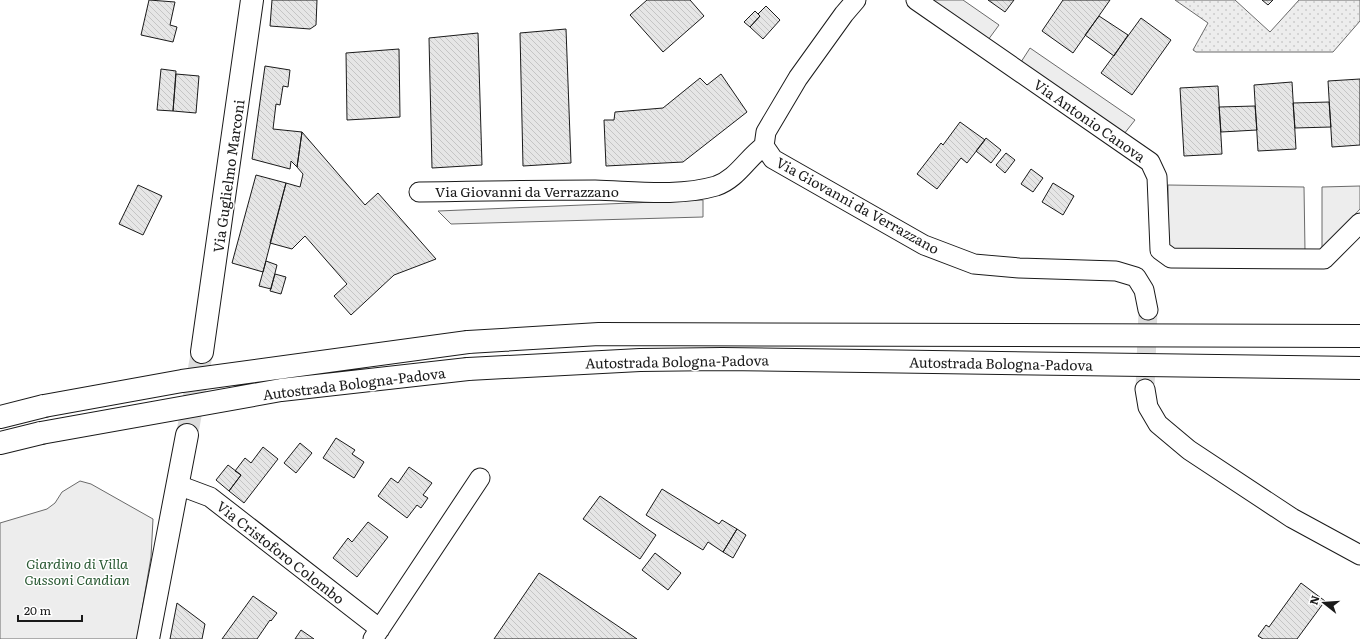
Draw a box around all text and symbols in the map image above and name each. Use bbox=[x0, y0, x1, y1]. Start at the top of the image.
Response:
street label: Via Antonio Canova bbox=[1030, 74, 1150, 166]
street label: Via Guglielmo Marconi bbox=[207, 98, 249, 254]
street label: Via Giovanni da Verrazzano bbox=[773, 152, 943, 258]
street label: Via Giovanni da Verrazzano bbox=[435, 181, 619, 201]
street label: Autostrada Bologna-Padova bbox=[585, 349, 770, 373]
street label: Autostrada Bologna-Padova bbox=[909, 351, 1094, 375]
street label: Autostrada Bologna-Padova bbox=[262, 362, 447, 404]
street label: Via Cristoforo Colombo bbox=[213, 496, 349, 608]
park label: Giardino di Villa Gussoni Candian bbox=[24, 553, 130, 589]
north arrow bbox=[1304, 583, 1344, 623]
text: N bbox=[1304, 593, 1322, 607]
scale bar bbox=[18, 597, 82, 623]
text: 20 m bbox=[24, 601, 51, 619]

